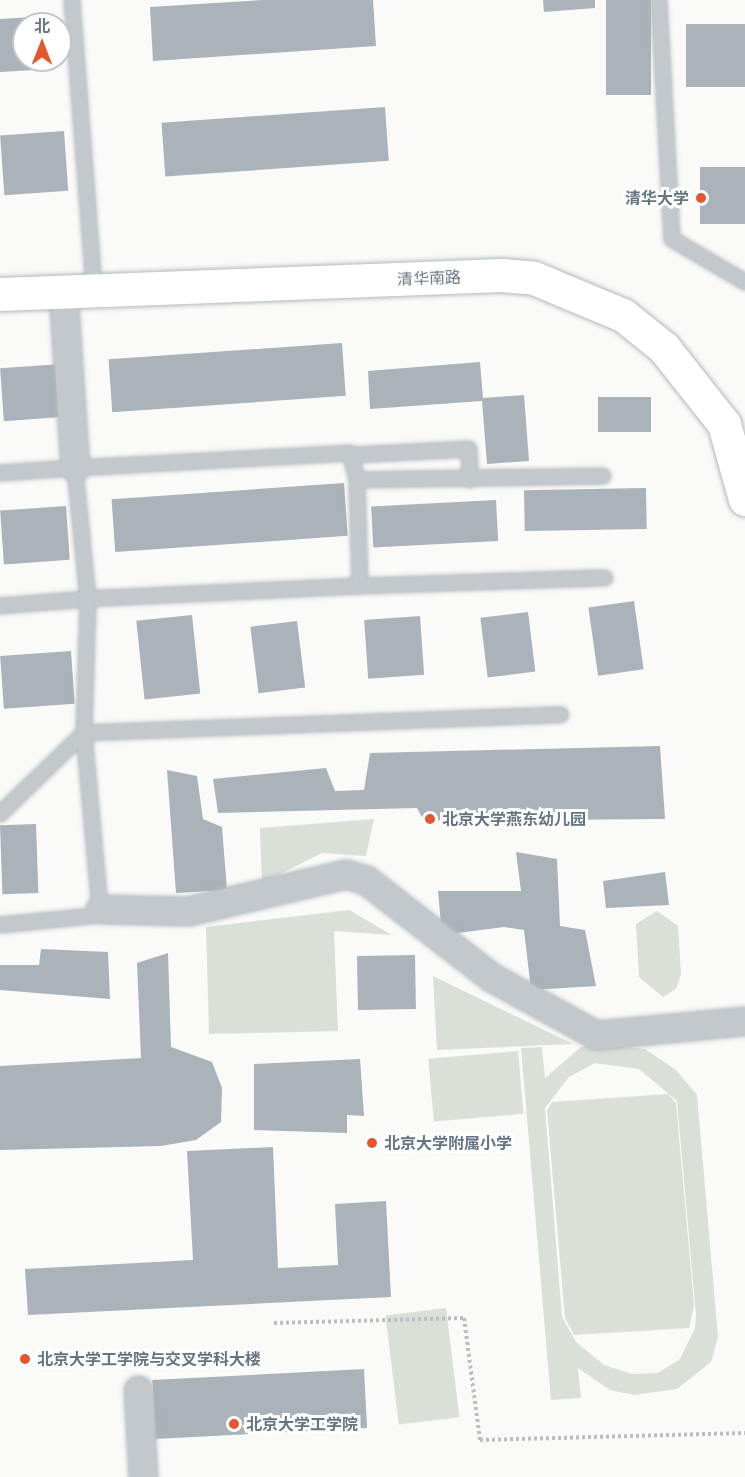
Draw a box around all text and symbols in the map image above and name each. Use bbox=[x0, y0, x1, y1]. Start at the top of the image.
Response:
north arrow bbox=[12, 12, 72, 72]
text: 北 bbox=[34, 16, 50, 35]
place label: 清华大学 bbox=[625, 188, 689, 208]
marker: 清华大学 bbox=[694, 191, 708, 205]
street label: 清华南路 bbox=[397, 267, 461, 289]
place label: 北京大学燕东幼儿园 bbox=[442, 809, 586, 829]
marker: 北京大学燕东幼儿园 bbox=[423, 812, 437, 826]
place label: 北京大学附属小学 bbox=[384, 1133, 512, 1153]
marker: 北京大学附属小学 bbox=[365, 1136, 379, 1150]
place label: 北京大学工学院与交叉学科大楼 bbox=[37, 1349, 261, 1369]
marker: 北京大学工学院与交叉学科大楼 bbox=[18, 1352, 32, 1366]
place label: 北京大学工学院 bbox=[246, 1414, 358, 1434]
marker: 北京大学工学院 bbox=[227, 1417, 241, 1431]

